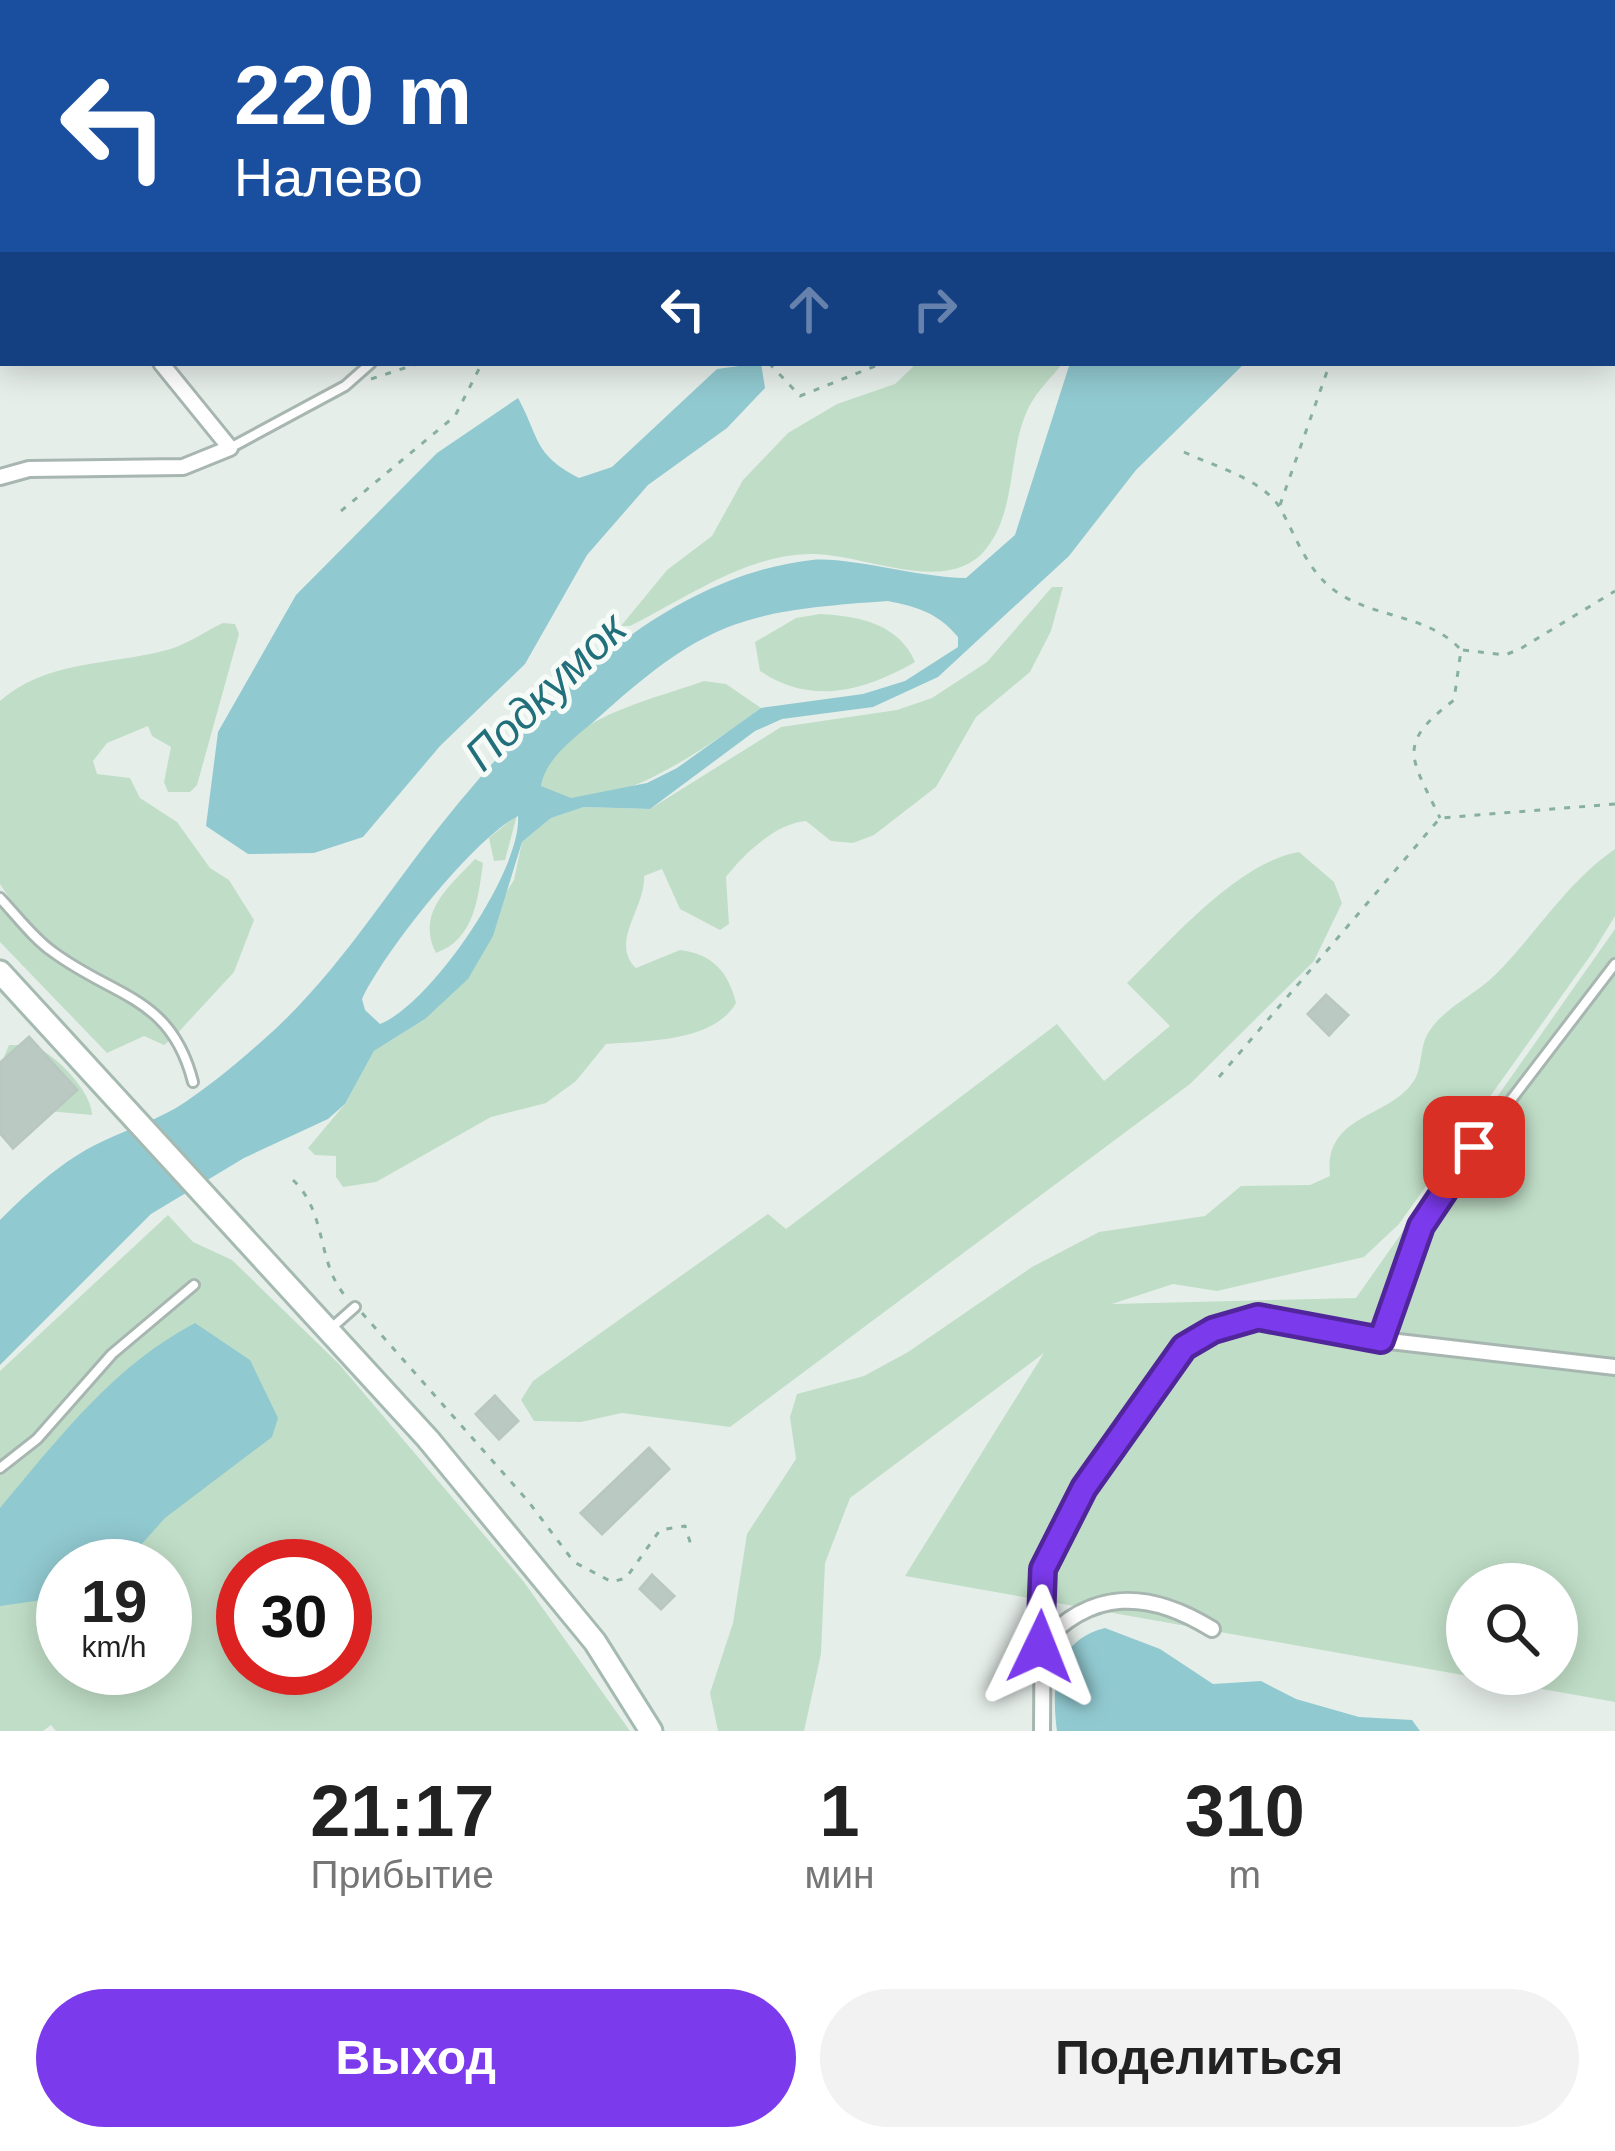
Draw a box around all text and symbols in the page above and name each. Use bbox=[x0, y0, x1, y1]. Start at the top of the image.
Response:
icon: left bbox=[36, 48, 192, 204]
text: 220 m bbox=[234, 48, 472, 142]
text: Налево bbox=[234, 147, 423, 207]
icon: left bbox=[650, 276, 716, 342]
icon: ahead bbox=[776, 276, 842, 342]
icon: right bbox=[902, 276, 968, 342]
water label: Подкумок bbox=[454, 601, 637, 780]
pin bbox=[1423, 1096, 1525, 1198]
icon: arrive bbox=[1441, 1114, 1507, 1180]
speed limit sign: 30 bbox=[216, 1539, 372, 1695]
map controls bbox=[1446, 1563, 1578, 1695]
button: search bbox=[1446, 1563, 1578, 1695]
text: 19 bbox=[81, 1568, 147, 1635]
position arrow bbox=[977, 1584, 1103, 1710]
text: km/h bbox=[81, 1630, 147, 1663]
text: 21:17 bbox=[310, 1771, 494, 1851]
text: 1 bbox=[819, 1771, 860, 1851]
text: 310 bbox=[1185, 1771, 1305, 1851]
text: Прибытие bbox=[311, 1853, 494, 1896]
text: мин bbox=[804, 1853, 875, 1896]
text: m bbox=[1229, 1853, 1261, 1896]
button: Выход bbox=[36, 1989, 796, 2127]
button: Поделиться bbox=[820, 1989, 1579, 2127]

